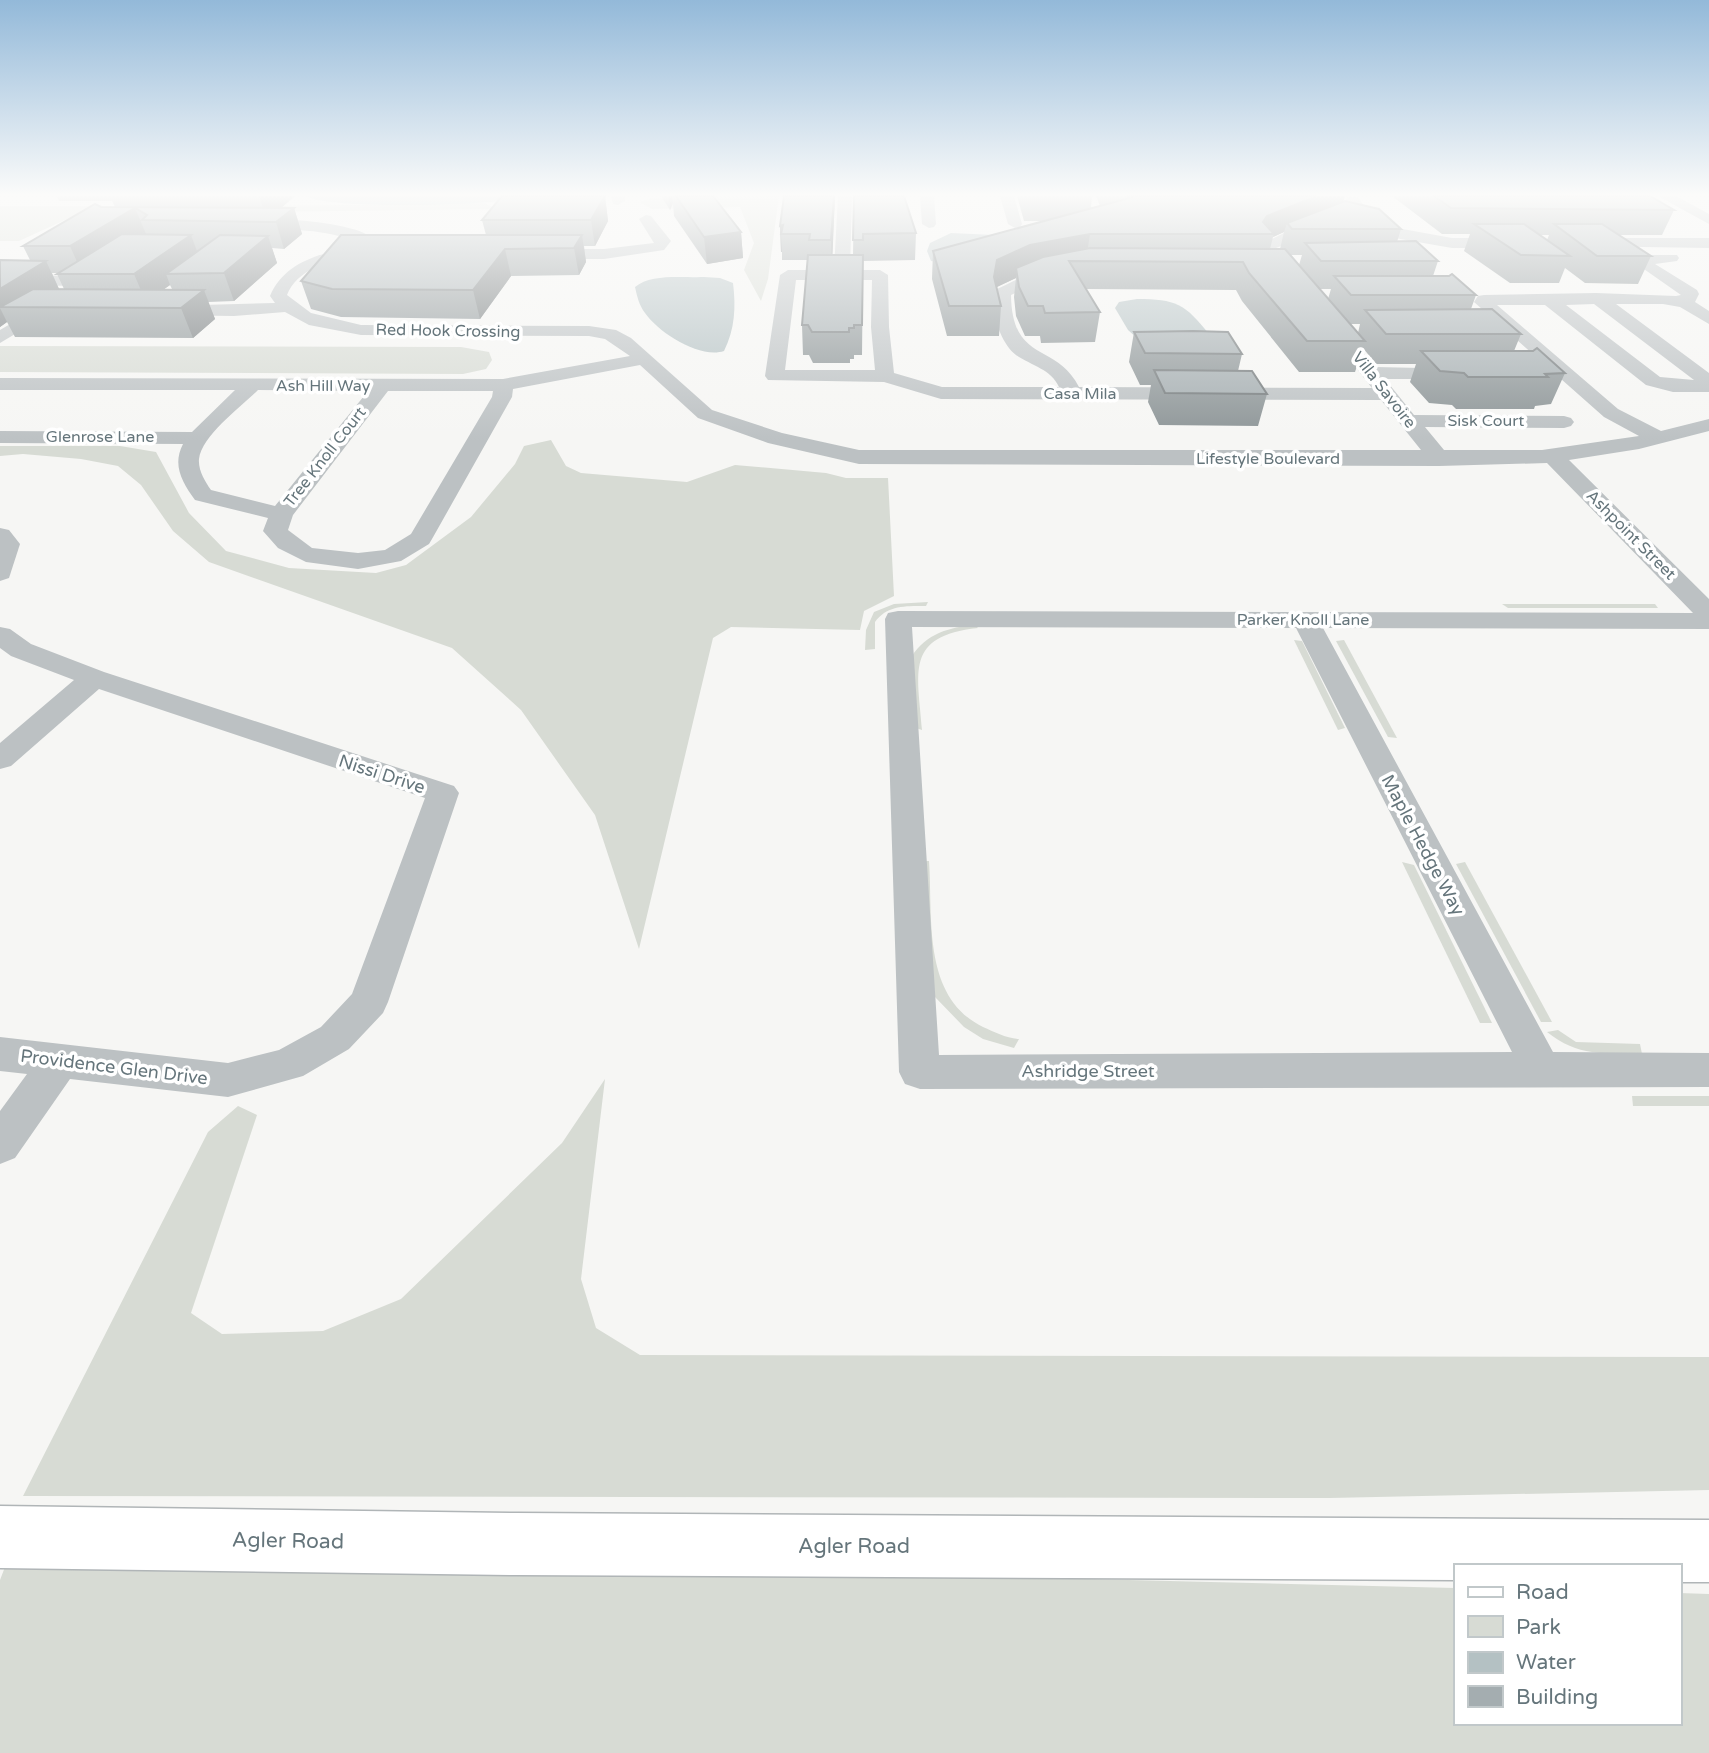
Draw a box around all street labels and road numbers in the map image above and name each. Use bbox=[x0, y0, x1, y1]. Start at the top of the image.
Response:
street label: Red Hook Crossing bbox=[375, 320, 521, 342]
street label: Villa Savoire bbox=[1348, 348, 1420, 432]
street label: Ash Hill Way bbox=[276, 376, 371, 396]
street label: Casa Mila bbox=[1043, 384, 1117, 404]
street label: Tree Knoll Court bbox=[280, 403, 370, 511]
street label: Sisk Court bbox=[1448, 411, 1524, 431]
street label: Glenrose Lane bbox=[46, 427, 154, 447]
street label: Lifestyle Boulevard bbox=[1196, 449, 1340, 469]
street label: Ashpoint Street bbox=[1582, 486, 1680, 584]
street label: Parker Knoll Lane bbox=[1237, 610, 1369, 630]
street label: Nissi Drive bbox=[336, 750, 428, 798]
street label: Maple Hedge Way bbox=[1377, 771, 1470, 920]
street label: Providence Glen Drive bbox=[19, 1045, 209, 1089]
street label: Ashridge Street bbox=[1021, 1060, 1155, 1082]
street label: Agler Road bbox=[232, 1528, 344, 1554]
street label: Agler Road bbox=[798, 1534, 910, 1559]

